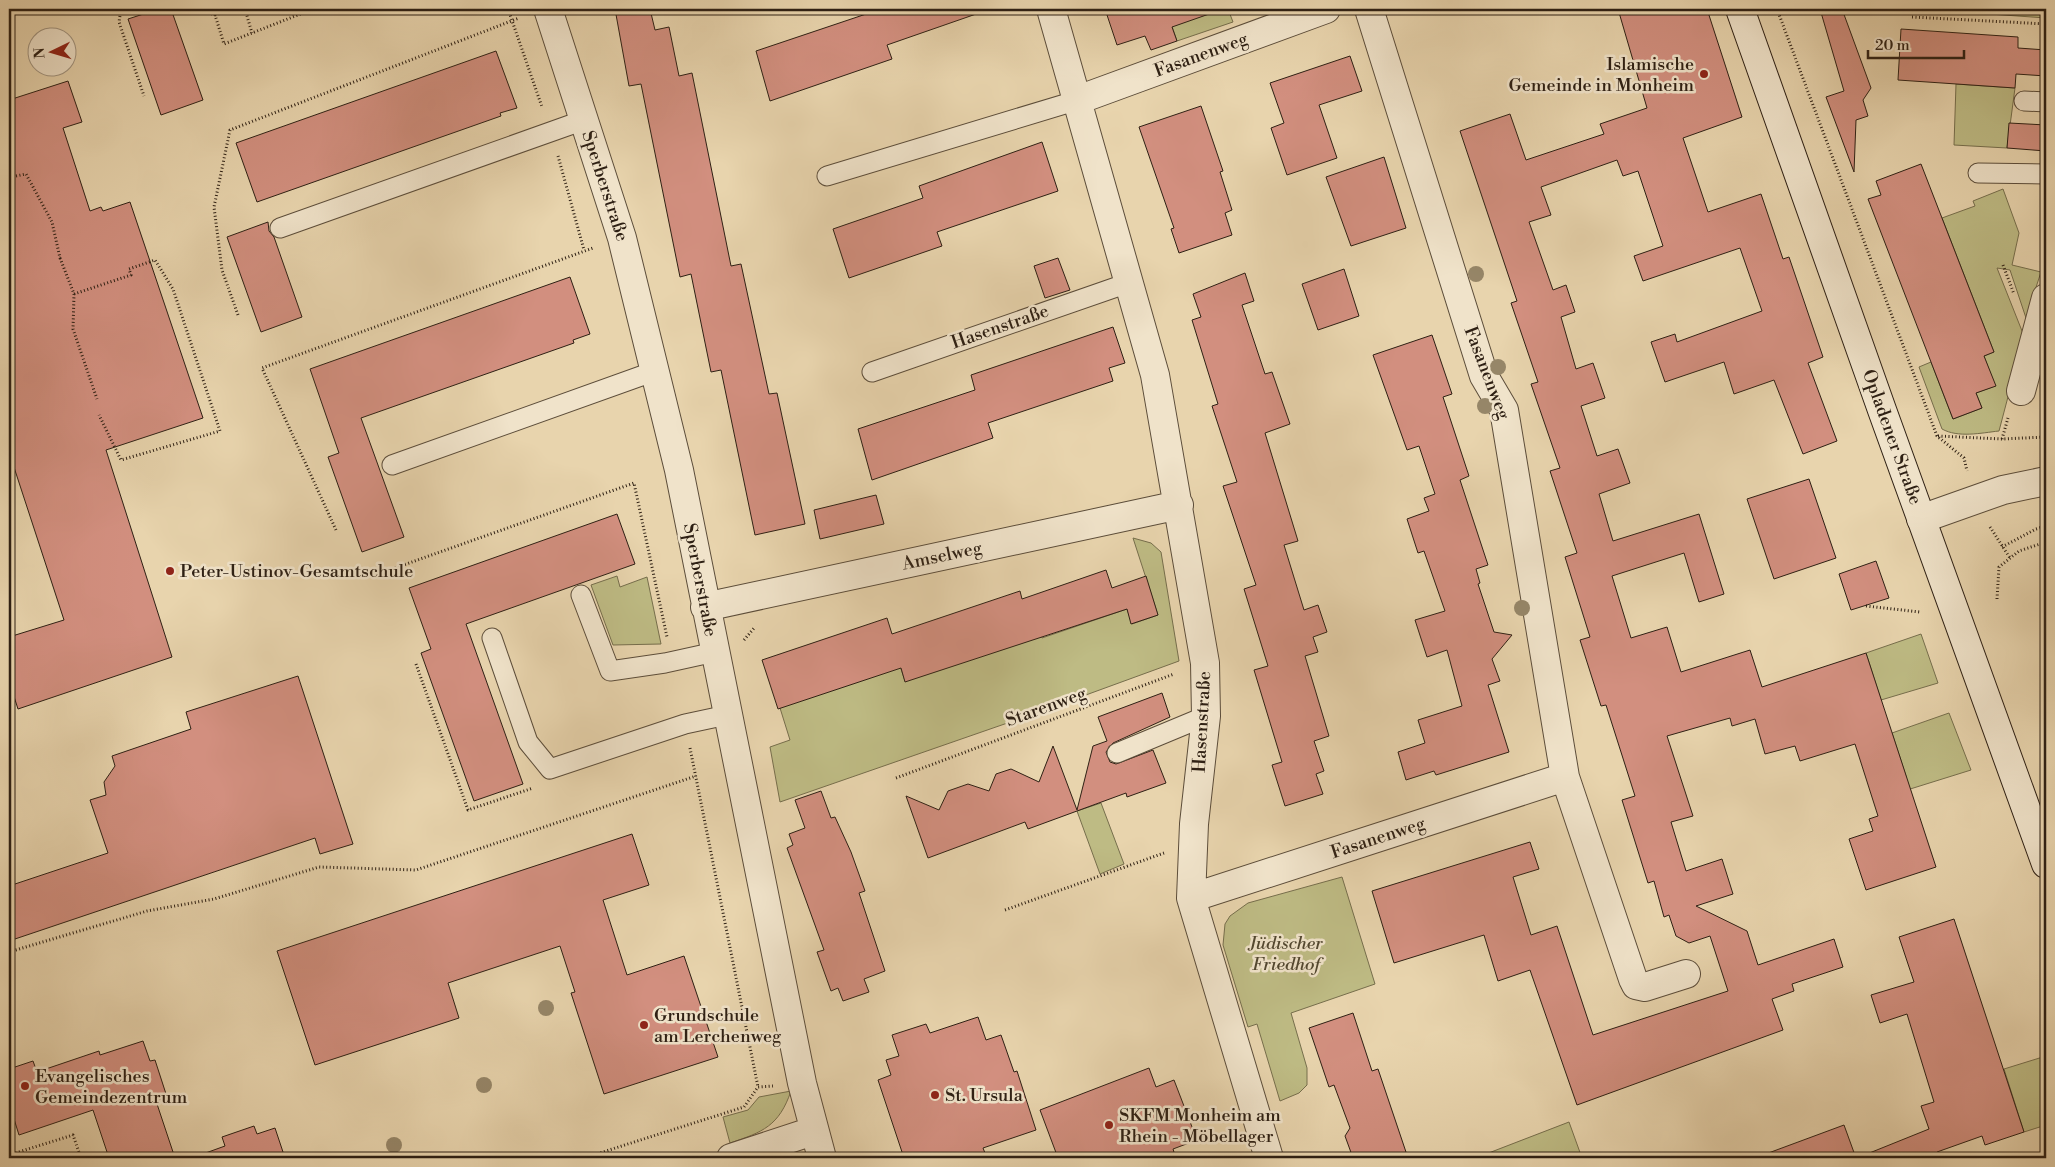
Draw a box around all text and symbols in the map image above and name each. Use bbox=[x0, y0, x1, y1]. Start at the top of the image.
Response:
street label: Fasanenweg bbox=[1151, 27, 1252, 83]
north arrow bbox=[28, 28, 78, 78]
scale bar bbox=[1868, 28, 1964, 60]
text: 20 m bbox=[1875, 36, 1910, 55]
text: N bbox=[31, 47, 49, 59]
place label: Islamische Gemeinde in Monheim bbox=[1508, 53, 1694, 97]
marker: Islamische Gemeinde in Monheim bbox=[1698, 68, 1710, 80]
street label: Sperberstraße bbox=[576, 128, 634, 244]
street label: Hasenstraße bbox=[948, 300, 1052, 354]
street label: Fasanenweg bbox=[1459, 323, 1516, 424]
street label: Opladener Straße bbox=[1857, 366, 1927, 508]
street label: Sperberstraße bbox=[678, 521, 722, 639]
street label: Amselweg bbox=[899, 536, 985, 576]
place label: Peter-Ustinov-Gesamtschule bbox=[180, 560, 413, 583]
marker: Peter-Ustinov-Gesamtschule bbox=[164, 565, 176, 577]
street label: Hasenstraße bbox=[1188, 671, 1216, 773]
street label: Starenweg bbox=[1002, 682, 1090, 732]
street label: Fasanenweg bbox=[1328, 812, 1429, 864]
park label: Jüdischer Friedhof bbox=[1247, 932, 1324, 976]
place label: Grundschule am Lerchenweg bbox=[654, 1004, 782, 1048]
marker: Grundschule am Lerchenweg bbox=[638, 1019, 650, 1031]
place label: Evangelisches Gemeindezentrum bbox=[35, 1065, 188, 1109]
marker: Evangelisches Gemeindezentrum bbox=[19, 1080, 31, 1092]
place label: St. Ursula bbox=[945, 1084, 1024, 1107]
marker: St. Ursula bbox=[929, 1089, 941, 1101]
place label: SKFM Monheim am Rhein - Möbellager bbox=[1119, 1104, 1281, 1148]
marker: SKFM Monheim am Rhein - Möbellager bbox=[1103, 1119, 1115, 1131]

